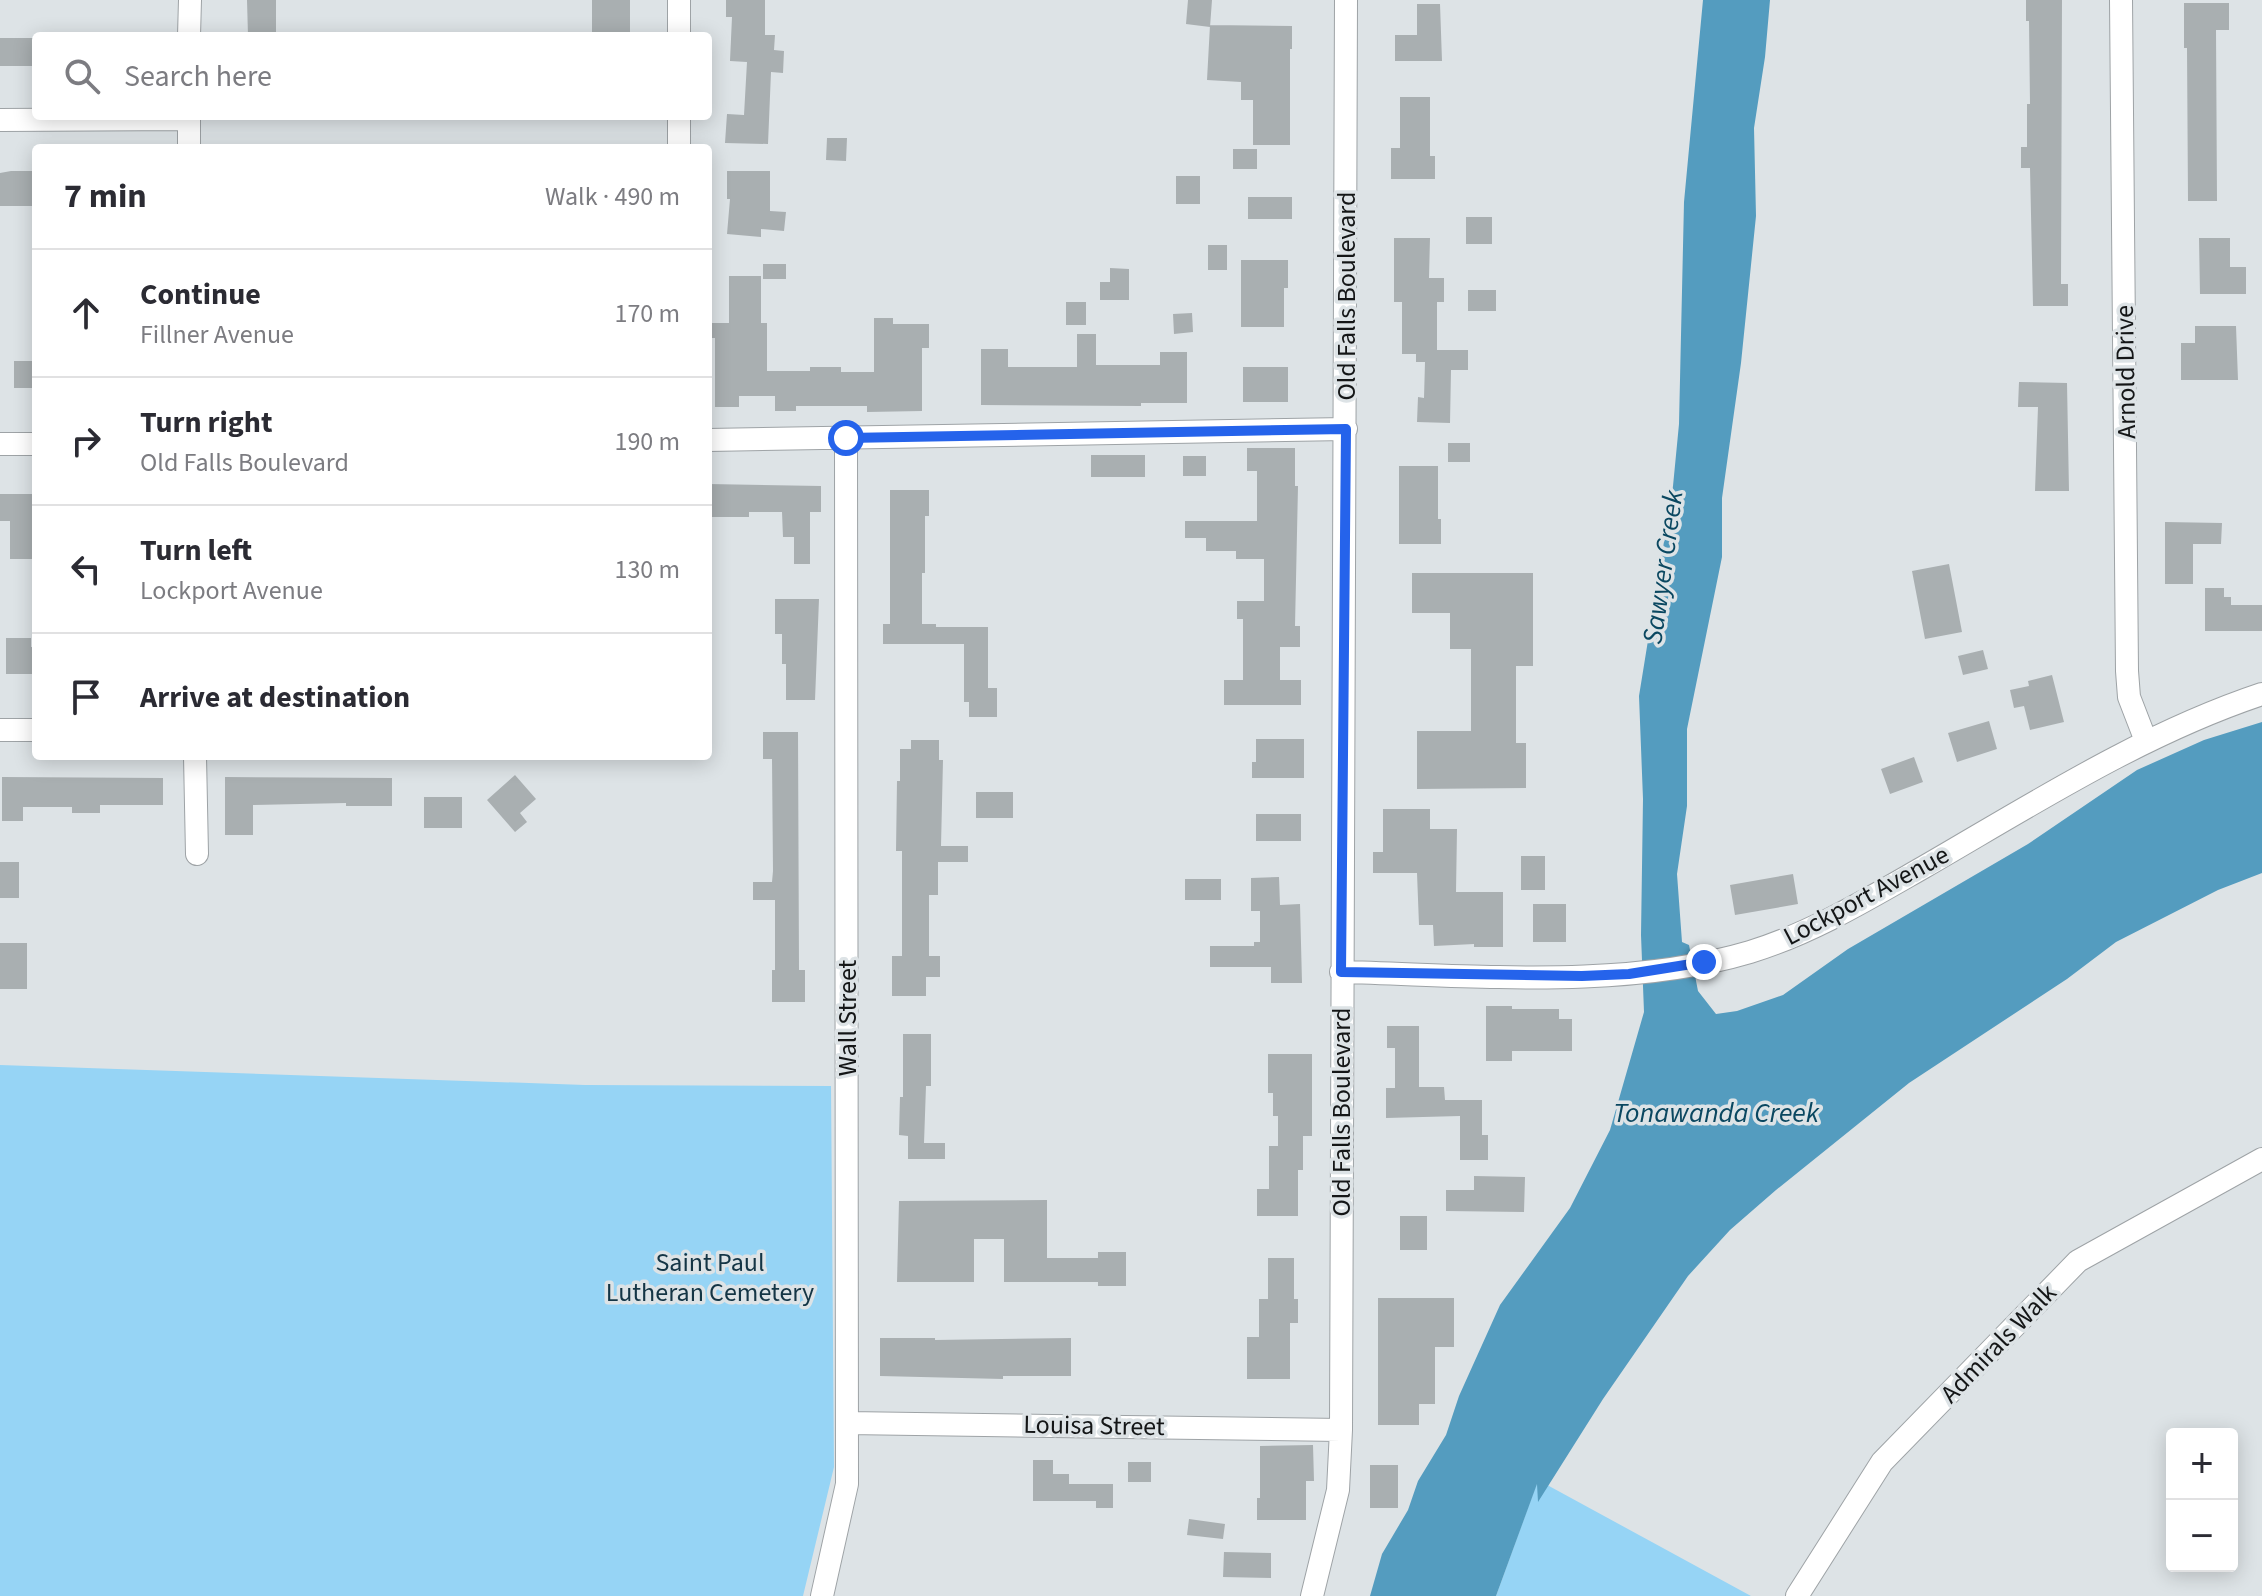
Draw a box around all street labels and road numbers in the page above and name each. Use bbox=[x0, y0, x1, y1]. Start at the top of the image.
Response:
street label: Old Falls Boulevard bbox=[1328, 191, 1365, 401]
street label: Arnold Drive bbox=[2106, 305, 2145, 439]
street label: Lockport Avenue bbox=[1777, 836, 1956, 955]
street label: Wall Street bbox=[829, 959, 866, 1076]
street label: Old Falls Boulevard bbox=[1323, 1007, 1360, 1217]
street label: Admirals Walk bbox=[1932, 1275, 2065, 1411]
street label: Louisa Street bbox=[1023, 1406, 1165, 1445]

